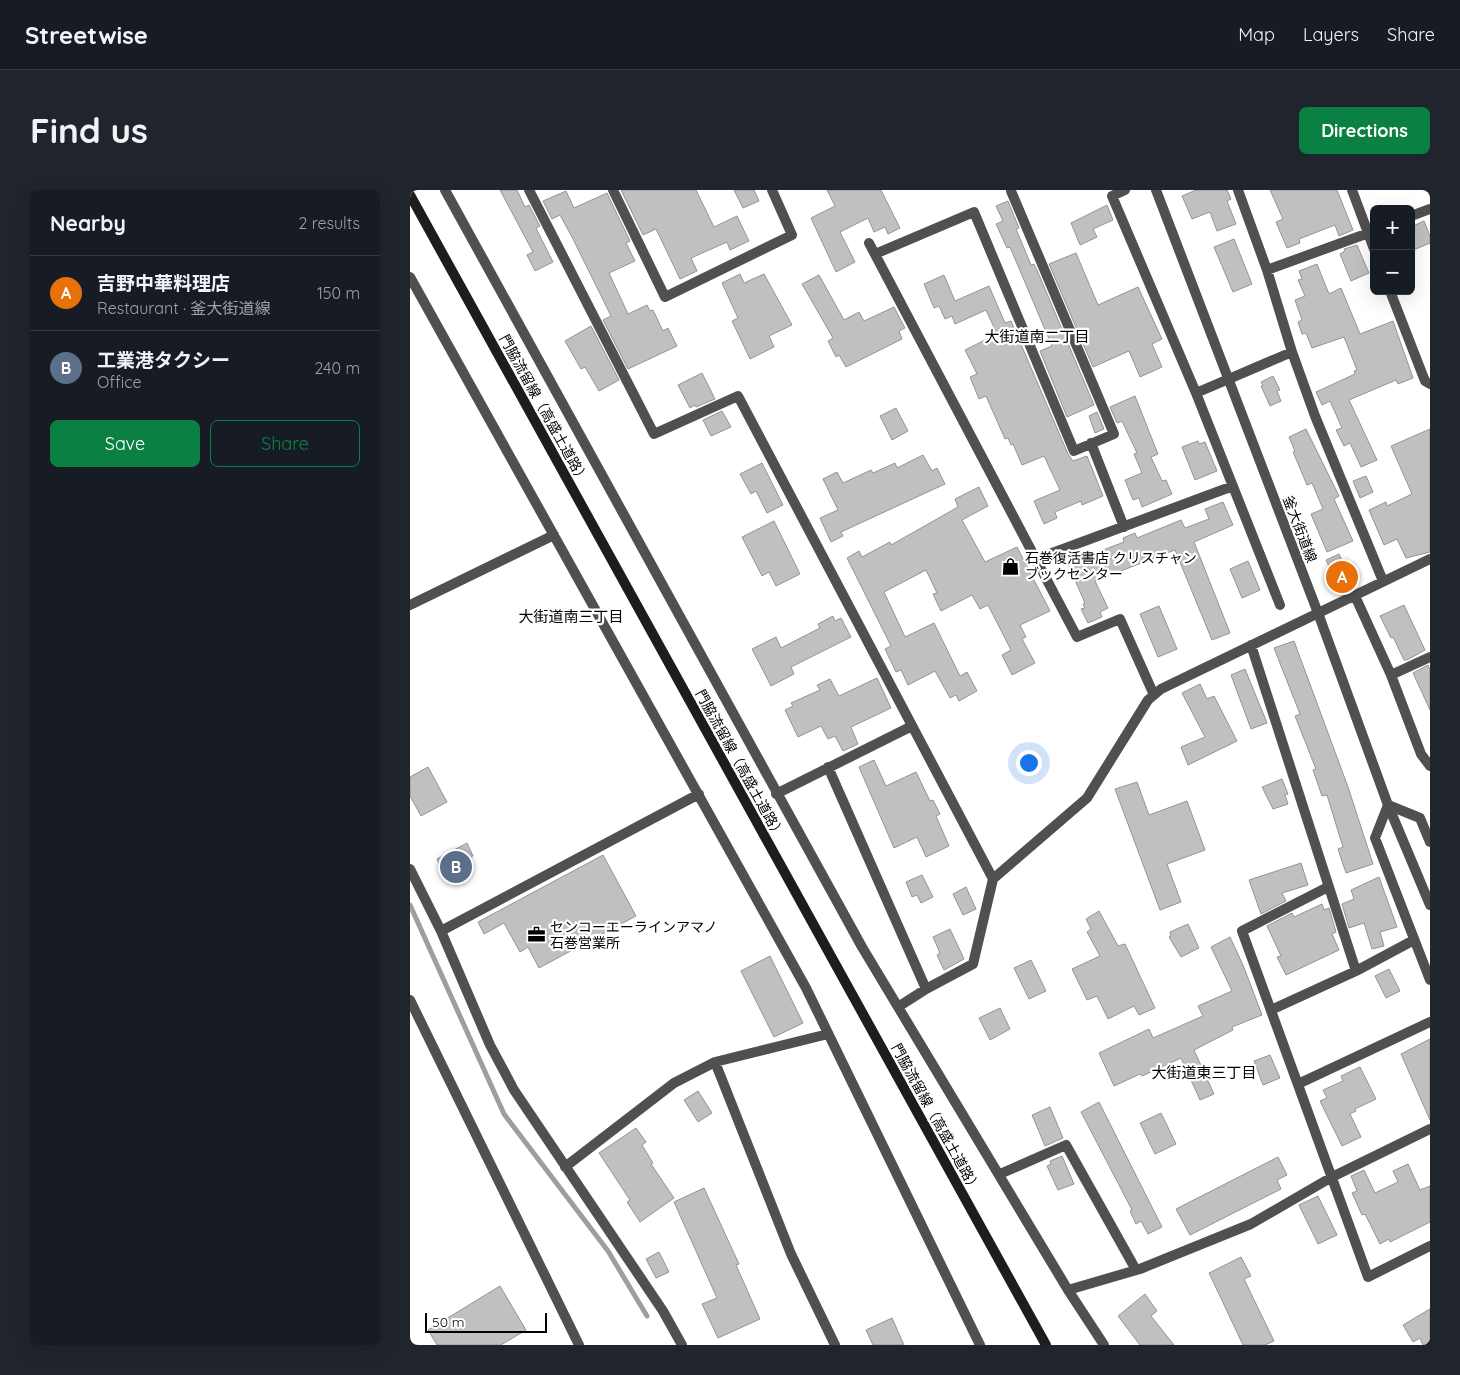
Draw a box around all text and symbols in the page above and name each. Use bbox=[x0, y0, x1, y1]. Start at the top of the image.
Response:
text: Streetwise bbox=[25, 20, 148, 50]
text: Map bbox=[1238, 23, 1275, 46]
text: Layers bbox=[1303, 23, 1359, 46]
text: Share bbox=[1387, 23, 1435, 46]
button: Directions bbox=[1299, 107, 1430, 154]
text: Find us bbox=[30, 108, 148, 152]
map controls bbox=[1370, 205, 1415, 295]
button: + bbox=[1370, 205, 1415, 250]
text: Nearby bbox=[50, 210, 126, 236]
text: 2 results bbox=[298, 213, 360, 233]
button: − bbox=[1370, 250, 1415, 295]
text: 吉野中華料理店 bbox=[97, 271, 230, 295]
text: A bbox=[61, 283, 71, 303]
text: 150 m bbox=[317, 283, 360, 303]
text: Restaurant · 釜大街道線 bbox=[97, 298, 270, 318]
district label: 大街道南二丁目 bbox=[984, 327, 1090, 346]
street label: 門脇流留線（高盛土道路） bbox=[495, 331, 593, 487]
text: 工業港タクシー bbox=[97, 348, 230, 372]
text: B bbox=[61, 358, 71, 378]
text: 240 m bbox=[314, 358, 360, 378]
text: Office bbox=[97, 372, 142, 392]
button: Save bbox=[50, 420, 200, 467]
button: Share bbox=[210, 420, 360, 467]
street label: 釜大街道線 bbox=[1279, 493, 1321, 565]
place label: 石巻復活書店 クリスチャン ブックセンター bbox=[1025, 549, 1197, 583]
shop icon: 石巻復活書店 クリスチャン ブックセンター bbox=[1001, 556, 1021, 576]
pin: A bbox=[1326, 558, 1358, 596]
district label: 大街道南三丁目 bbox=[518, 607, 624, 626]
street label: 門脇流留線（高盛土道路） bbox=[691, 686, 789, 842]
your location bbox=[1016, 750, 1042, 776]
pin: B bbox=[440, 848, 472, 886]
place label: センコーエーラインアマノ 石巻営業所 bbox=[550, 918, 718, 952]
office icon: センコーエーラインアマノ 石巻営業所 bbox=[526, 925, 546, 945]
street label: 門脇流留線（高盛土道路） bbox=[887, 1040, 985, 1196]
district label: 大街道東三丁目 bbox=[1151, 1063, 1257, 1082]
scale bar bbox=[425, 1310, 548, 1333]
text: 50 m bbox=[432, 1313, 465, 1331]

